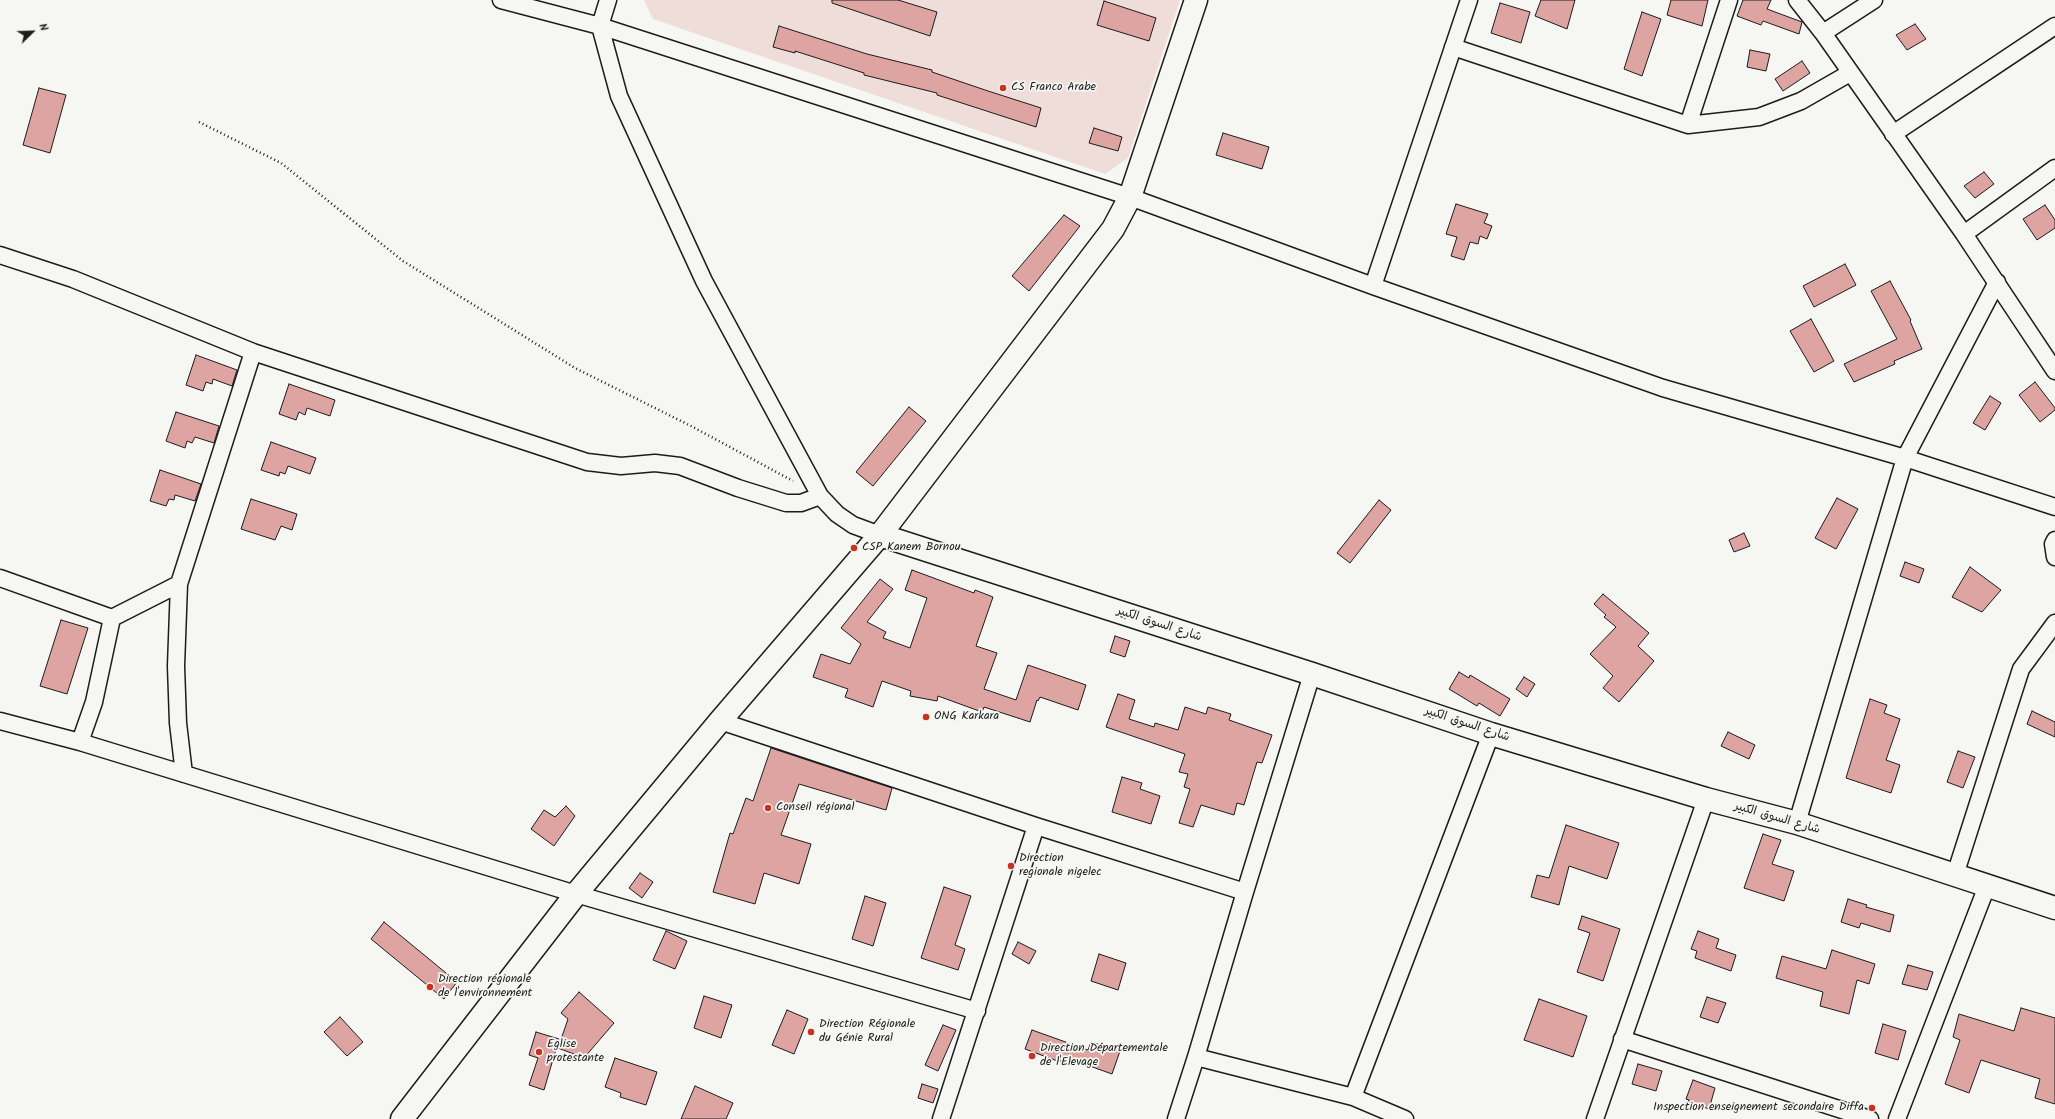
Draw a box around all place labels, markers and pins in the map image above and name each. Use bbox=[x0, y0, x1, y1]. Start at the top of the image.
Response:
place label: CS Franco Arabe bbox=[1011, 81, 1096, 95]
marker: CS Franco Arabe bbox=[998, 83, 1008, 93]
place label: CSP Kanem Bornou bbox=[862, 541, 960, 555]
marker: CSP Kanem Bornou bbox=[849, 543, 859, 553]
place label: ONG Karkara bbox=[934, 710, 999, 724]
marker: ONG Karkara bbox=[921, 712, 931, 722]
place label: Conseil régional bbox=[776, 801, 854, 815]
marker: Conseil régional bbox=[763, 803, 773, 813]
place label: Direction regionale nigelec bbox=[1019, 852, 1102, 880]
marker: Direction regionale nigelec bbox=[1006, 861, 1016, 871]
place label: Direction régionale de l'environnement bbox=[438, 973, 532, 1001]
marker: Direction régionale de l'environnement bbox=[425, 982, 435, 992]
place label: Direction Régionale du Génie Rural bbox=[819, 1018, 915, 1046]
marker: Direction Régionale du Génie Rural bbox=[806, 1027, 816, 1037]
place label: Eglise protestante bbox=[547, 1038, 604, 1066]
place label: Direction Départementale de l'Elevage bbox=[1040, 1042, 1168, 1070]
marker: Eglise protestante bbox=[534, 1047, 544, 1057]
marker: Direction Départementale de l'Elevage bbox=[1027, 1051, 1037, 1061]
place label: Inspection enseignement secondaire Diffa bbox=[1653, 1101, 1864, 1115]
marker: Inspection enseignement secondaire Diffa bbox=[1867, 1103, 1877, 1113]

